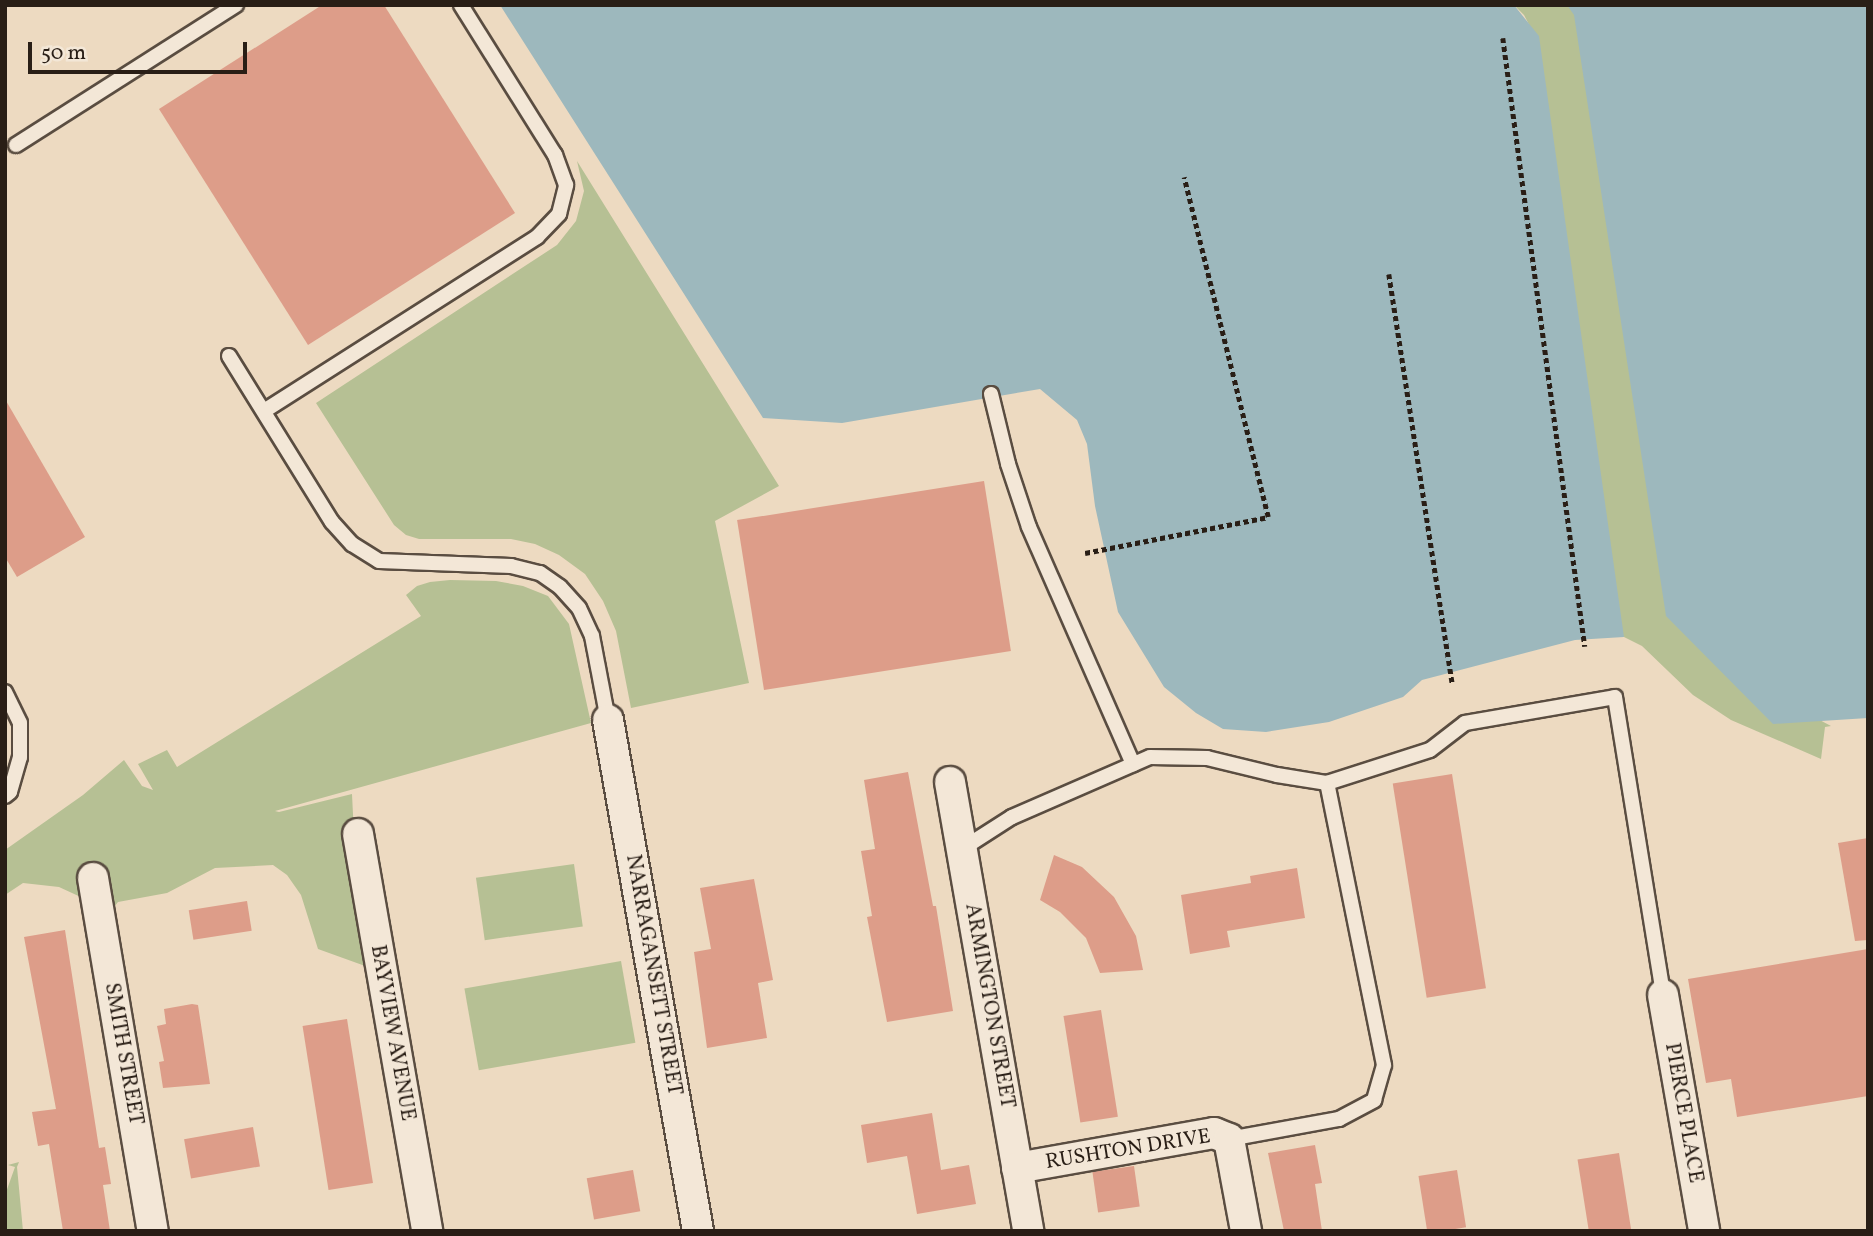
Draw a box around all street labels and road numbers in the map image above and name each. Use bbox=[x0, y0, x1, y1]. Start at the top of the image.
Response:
street label: NARRAGANSETT STREET bbox=[619, 852, 687, 1098]
street label: ARMINGTON STREET bbox=[959, 902, 1019, 1110]
street label: BAYVIEW AVENUE bbox=[364, 943, 420, 1123]
street label: SMITH STREET bbox=[98, 981, 148, 1127]
street label: PIERCE PLACE bbox=[1658, 1041, 1708, 1185]
street label: RUSHTON DRIVE bbox=[1044, 1125, 1212, 1175]

